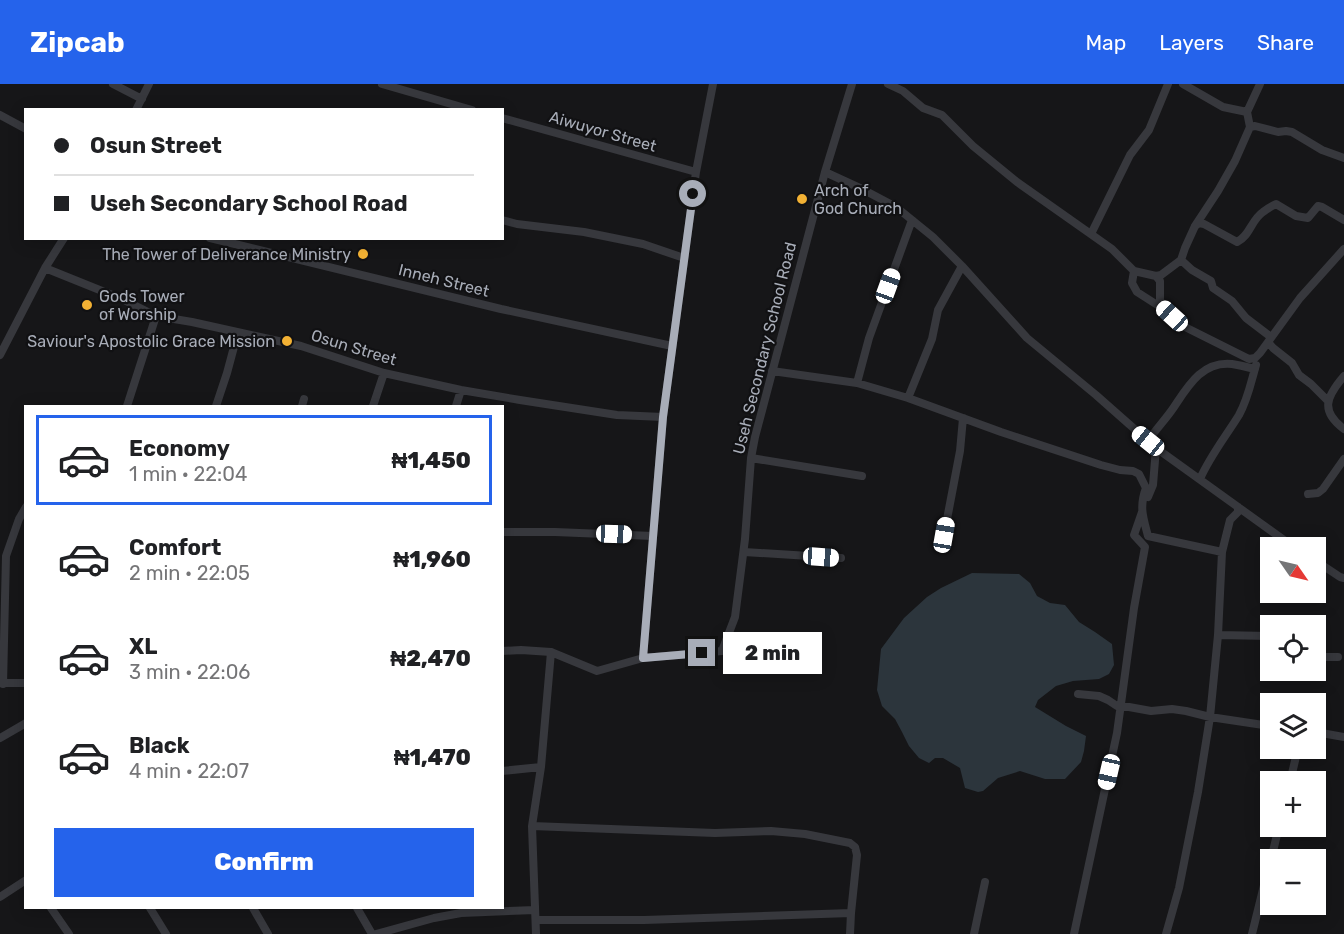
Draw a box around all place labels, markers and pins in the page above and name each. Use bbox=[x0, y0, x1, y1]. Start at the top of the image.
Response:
place label: Arch of God Church bbox=[814, 181, 902, 218]
marker: Arch of God Church bbox=[795, 192, 809, 206]
place label: The Tower of Deliverance Ministry bbox=[102, 245, 351, 264]
marker: The Tower of Deliverance Ministry bbox=[356, 247, 370, 261]
place label: Gods Tower of Worship bbox=[99, 287, 185, 324]
marker: Gods Tower of Worship bbox=[80, 298, 94, 312]
place label: Saviour's Apostolic Grace Mission bbox=[27, 332, 275, 351]
marker: Saviour's Apostolic Grace Mission bbox=[280, 334, 294, 348]

